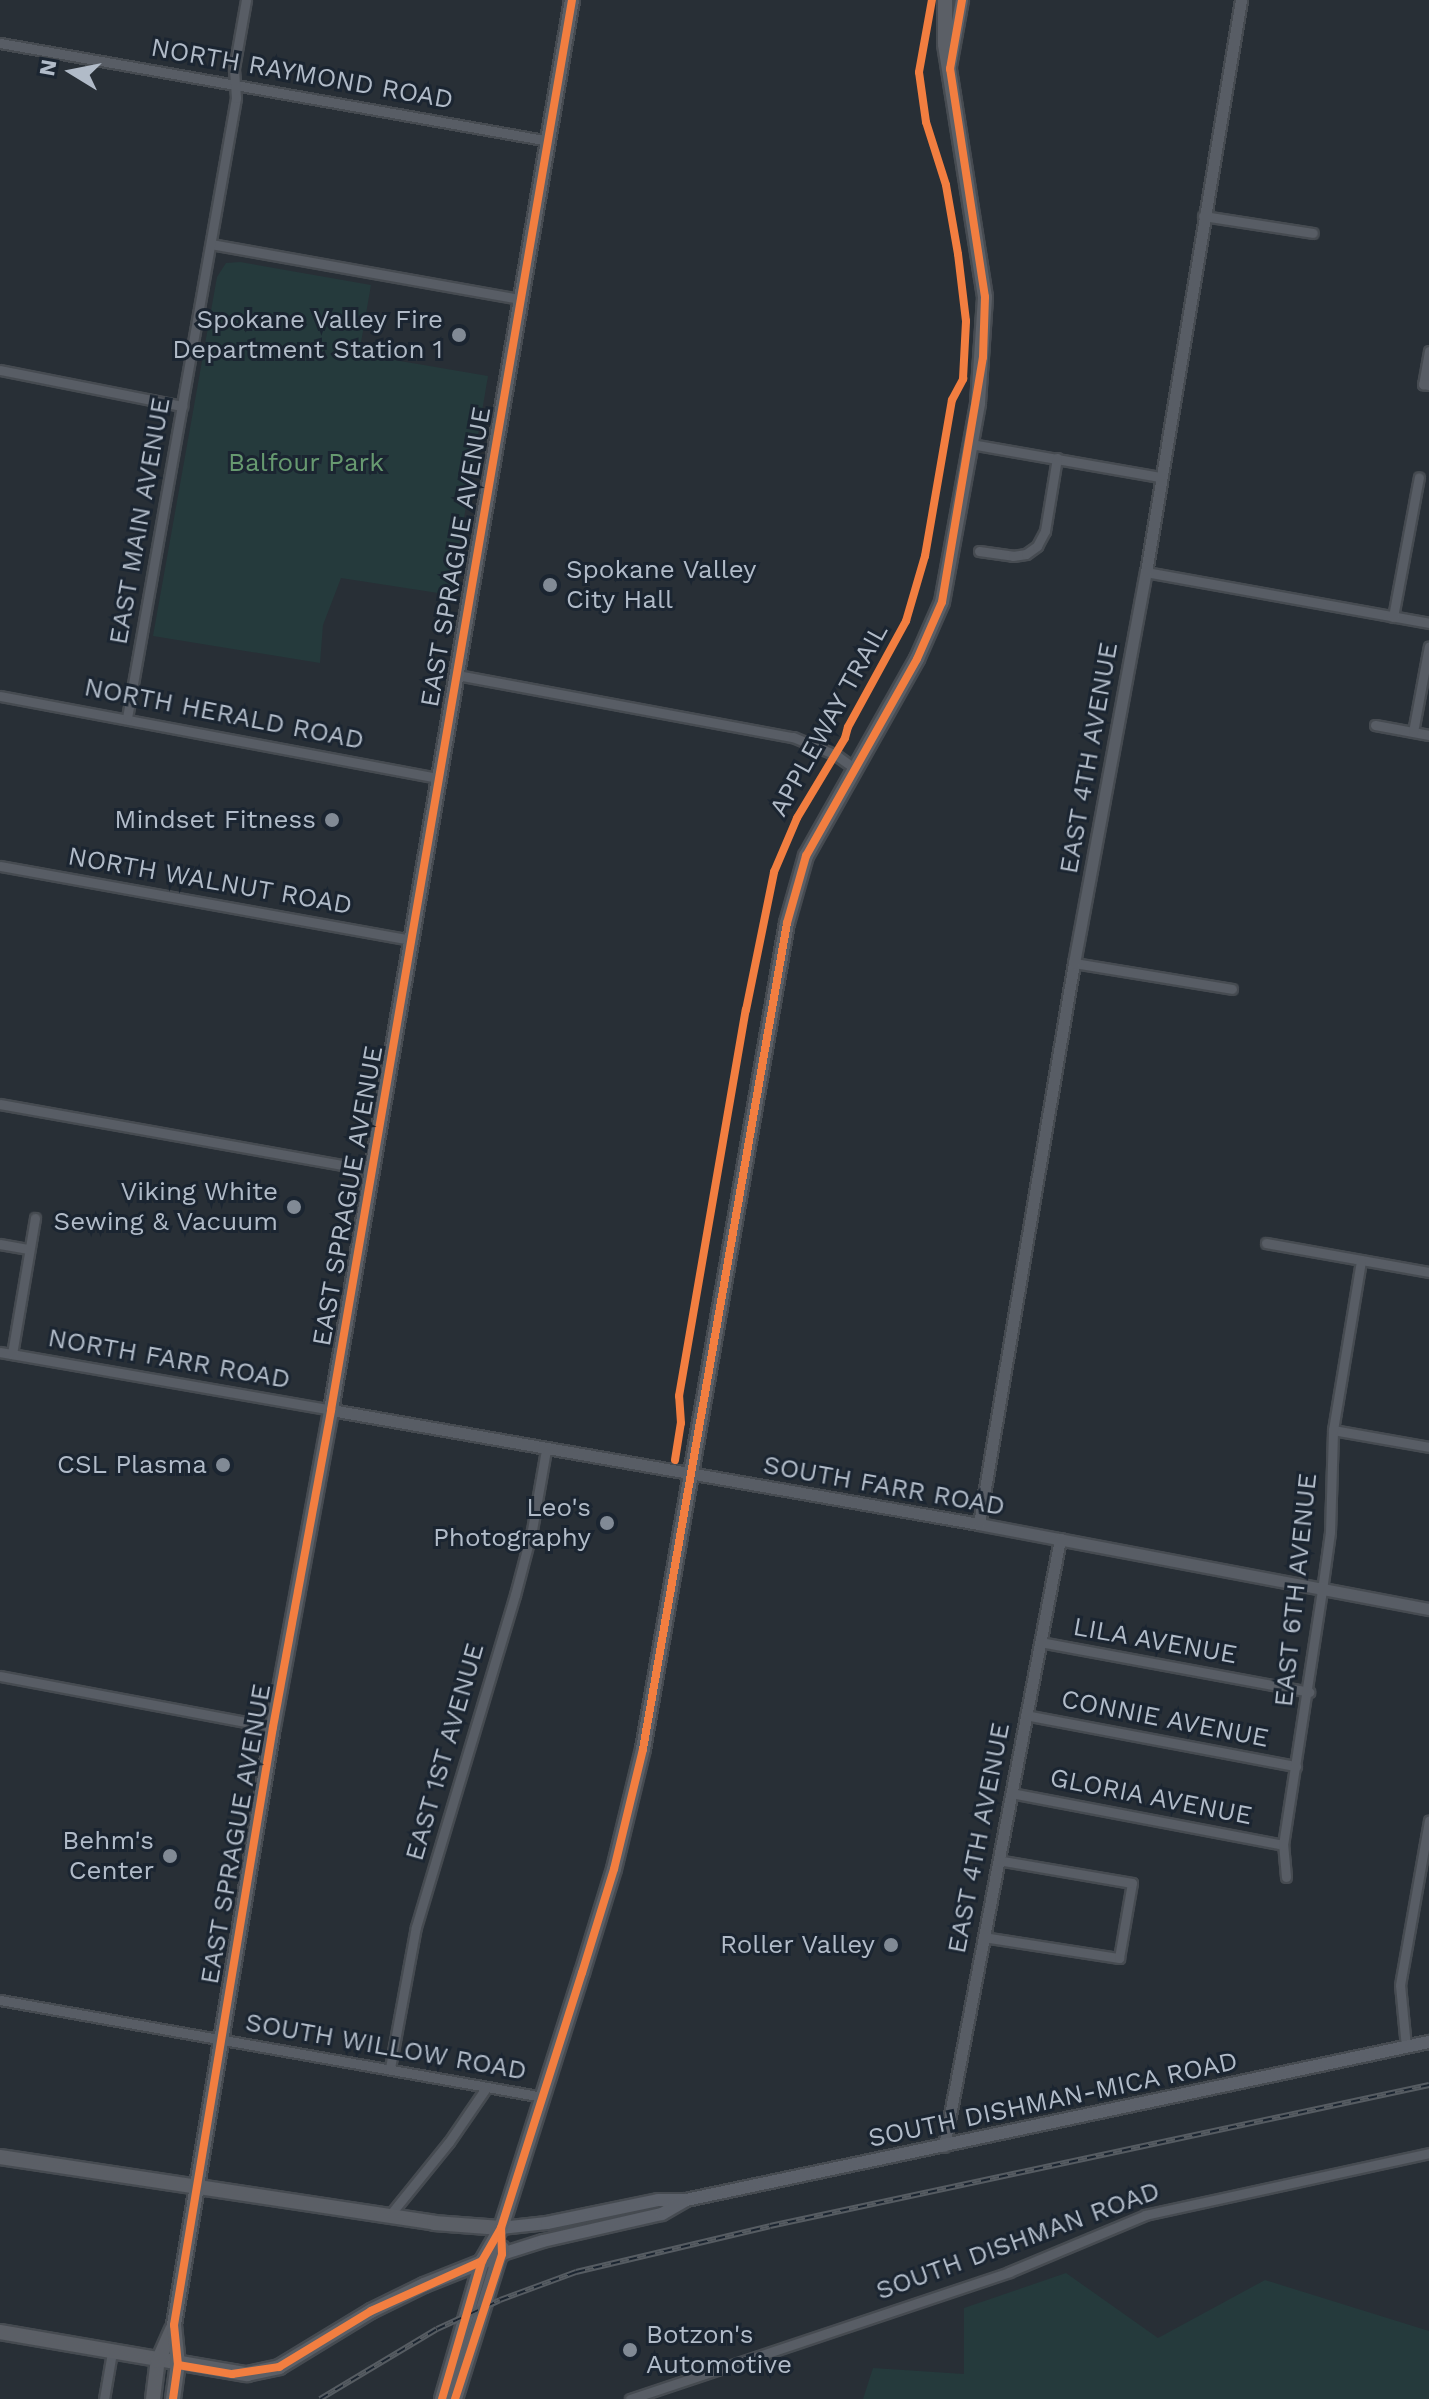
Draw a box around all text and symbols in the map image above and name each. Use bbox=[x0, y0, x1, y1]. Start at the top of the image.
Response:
north arrow bbox=[32, 32, 112, 112]
street label: NORTH RAYMOND ROAD bbox=[148, 32, 456, 116]
text: N bbox=[34, 58, 62, 78]
place label: Spokane Valley Fire Department Station 1 bbox=[172, 304, 443, 366]
marker: Spokane Valley Fire Department Station 1 bbox=[450, 326, 468, 344]
street label: EAST MAIN AVENUE bbox=[103, 394, 177, 648]
street label: EAST SPRAGUE AVENUE bbox=[414, 404, 498, 710]
park label: Balfour Park bbox=[228, 447, 384, 479]
place label: Spokane Valley City Hall bbox=[566, 554, 757, 616]
marker: Spokane Valley City Hall bbox=[541, 576, 559, 594]
street label: APPLEWAY TRAIL bbox=[763, 617, 895, 823]
street label: EAST 4TH AVENUE bbox=[1053, 639, 1125, 877]
street label: NORTH HERALD ROAD bbox=[82, 672, 366, 756]
place label: Mindset Fitness bbox=[114, 804, 316, 836]
marker: Mindset Fitness bbox=[323, 811, 341, 829]
street label: NORTH WALNUT ROAD bbox=[65, 840, 355, 922]
street label: EAST SPRAGUE AVENUE bbox=[306, 1043, 390, 1349]
place label: Viking White Sewing & Vacuum bbox=[53, 1176, 278, 1238]
marker: Viking White Sewing & Vacuum bbox=[285, 1198, 303, 1216]
street label: NORTH FARR ROAD bbox=[45, 1322, 293, 1396]
place label: CSL Plasma bbox=[56, 1449, 207, 1481]
street label: SOUTH FARR ROAD bbox=[761, 1449, 1007, 1523]
marker: CSL Plasma bbox=[214, 1456, 232, 1474]
street label: EAST 6TH AVENUE bbox=[1268, 1471, 1324, 1709]
place label: Leo's Photography bbox=[433, 1492, 591, 1554]
marker: Leo's Photography bbox=[598, 1514, 616, 1532]
street label: LILA AVENUE bbox=[1070, 1611, 1240, 1671]
street label: EAST 1ST AVENUE bbox=[399, 1638, 491, 1866]
street label: EAST SPRAGUE AVENUE bbox=[194, 1681, 278, 1987]
street label: CONNIE AVENUE bbox=[1058, 1683, 1272, 1755]
street label: EAST 4TH AVENUE bbox=[941, 1719, 1017, 1957]
street label: GLORIA AVENUE bbox=[1046, 1762, 1256, 1832]
place label: Behm's Center bbox=[62, 1825, 154, 1886]
marker: Behm's Center bbox=[161, 1847, 179, 1865]
place label: Roller Valley bbox=[718, 1929, 875, 1961]
marker: Roller Valley bbox=[882, 1936, 900, 1954]
street label: SOUTH WILLOW ROAD bbox=[242, 2007, 530, 2087]
street label: SOUTH DISHMAN-MICA ROAD bbox=[865, 2045, 1241, 2155]
street label: SOUTH DISHMAN ROAD bbox=[872, 2175, 1164, 2307]
place label: Botzon's Automotive bbox=[646, 2319, 792, 2380]
marker: Botzon's Automotive bbox=[621, 2341, 639, 2359]

